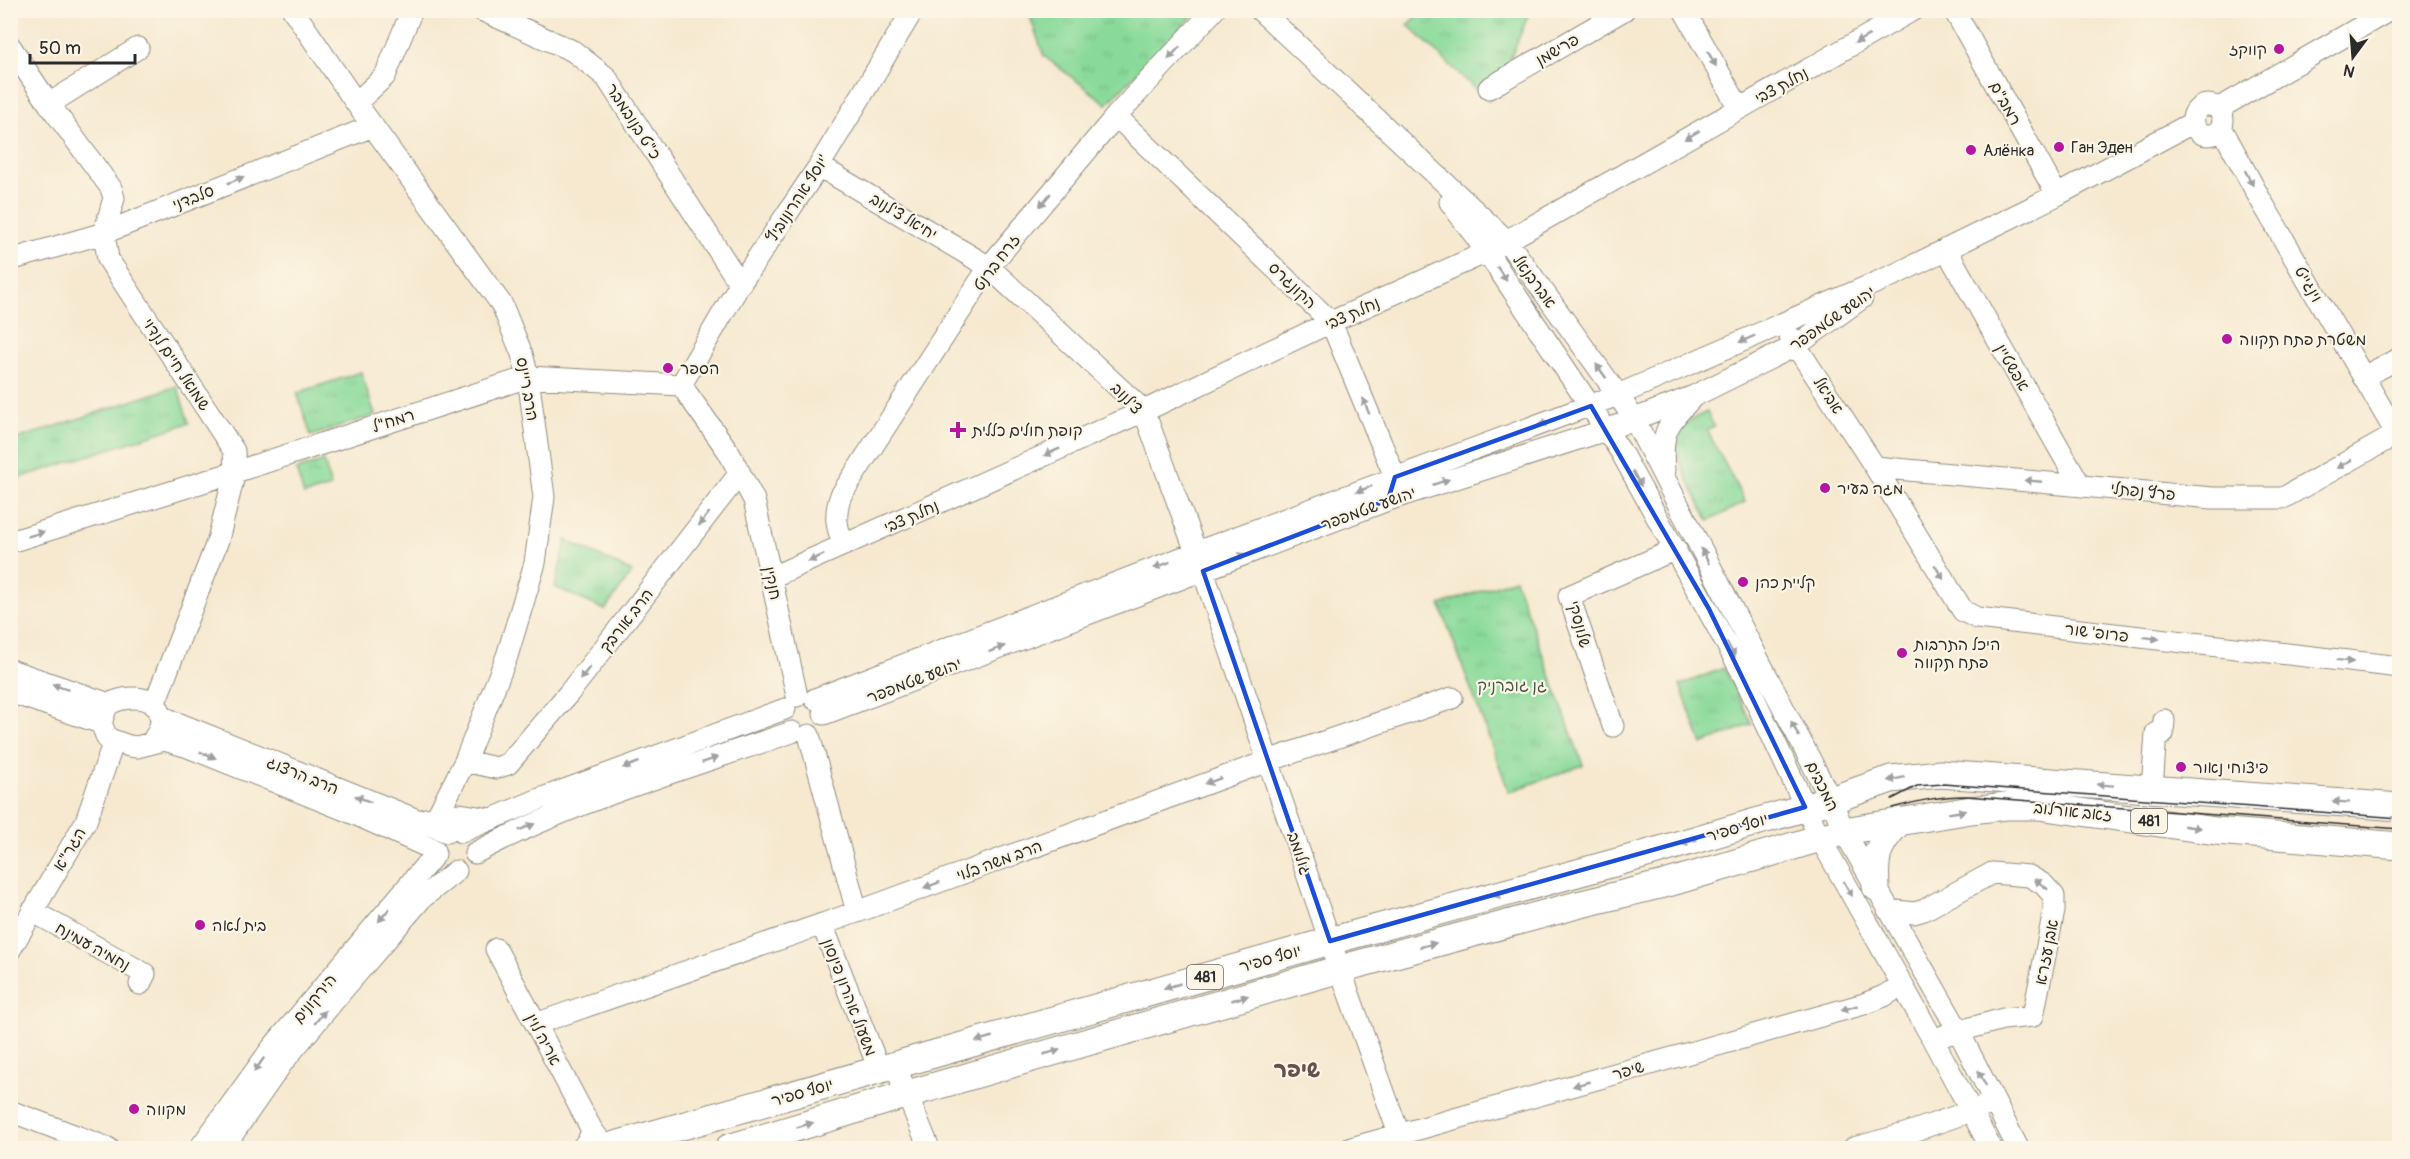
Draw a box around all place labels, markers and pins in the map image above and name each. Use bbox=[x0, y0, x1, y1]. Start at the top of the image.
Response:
place label: קווקז bbox=[2229, 40, 2267, 60]
marker: קווקז bbox=[2272, 42, 2286, 56]
place label: Ган Эден bbox=[2071, 138, 2133, 158]
marker: Ган Эден bbox=[2052, 140, 2066, 154]
place label: Алёнка bbox=[1983, 141, 2034, 161]
marker: Алёнка bbox=[1964, 143, 1978, 157]
place label: משטרת פתח תקווה bbox=[2239, 330, 2366, 350]
marker: משטרת פתח תקווה bbox=[2220, 332, 2234, 346]
place label: הספר bbox=[680, 359, 719, 379]
marker: הספר bbox=[661, 361, 675, 375]
marker: קופת חולים כללית bbox=[949, 421, 967, 439]
place label: קופת חולים כללית bbox=[971, 421, 1082, 441]
place label: מגה בעיר bbox=[1837, 479, 1903, 499]
marker: מגה בעיר bbox=[1818, 481, 1832, 495]
place label: קליית כהן bbox=[1755, 573, 1816, 593]
marker: קליית כהן bbox=[1736, 575, 1750, 589]
place label: היכל התרבות פתח תקווה bbox=[1913, 635, 2000, 673]
marker: היכל התרבות פתח תקווה bbox=[1895, 646, 1909, 660]
place label: פיצוחי נאור bbox=[2193, 758, 2269, 778]
marker: פיצוחי נאור bbox=[2174, 760, 2188, 774]
place label: בית לאה bbox=[212, 916, 266, 936]
marker: בית לאה bbox=[193, 918, 207, 932]
place label: מקווה bbox=[146, 1100, 186, 1120]
marker: מקווה bbox=[127, 1102, 141, 1116]

